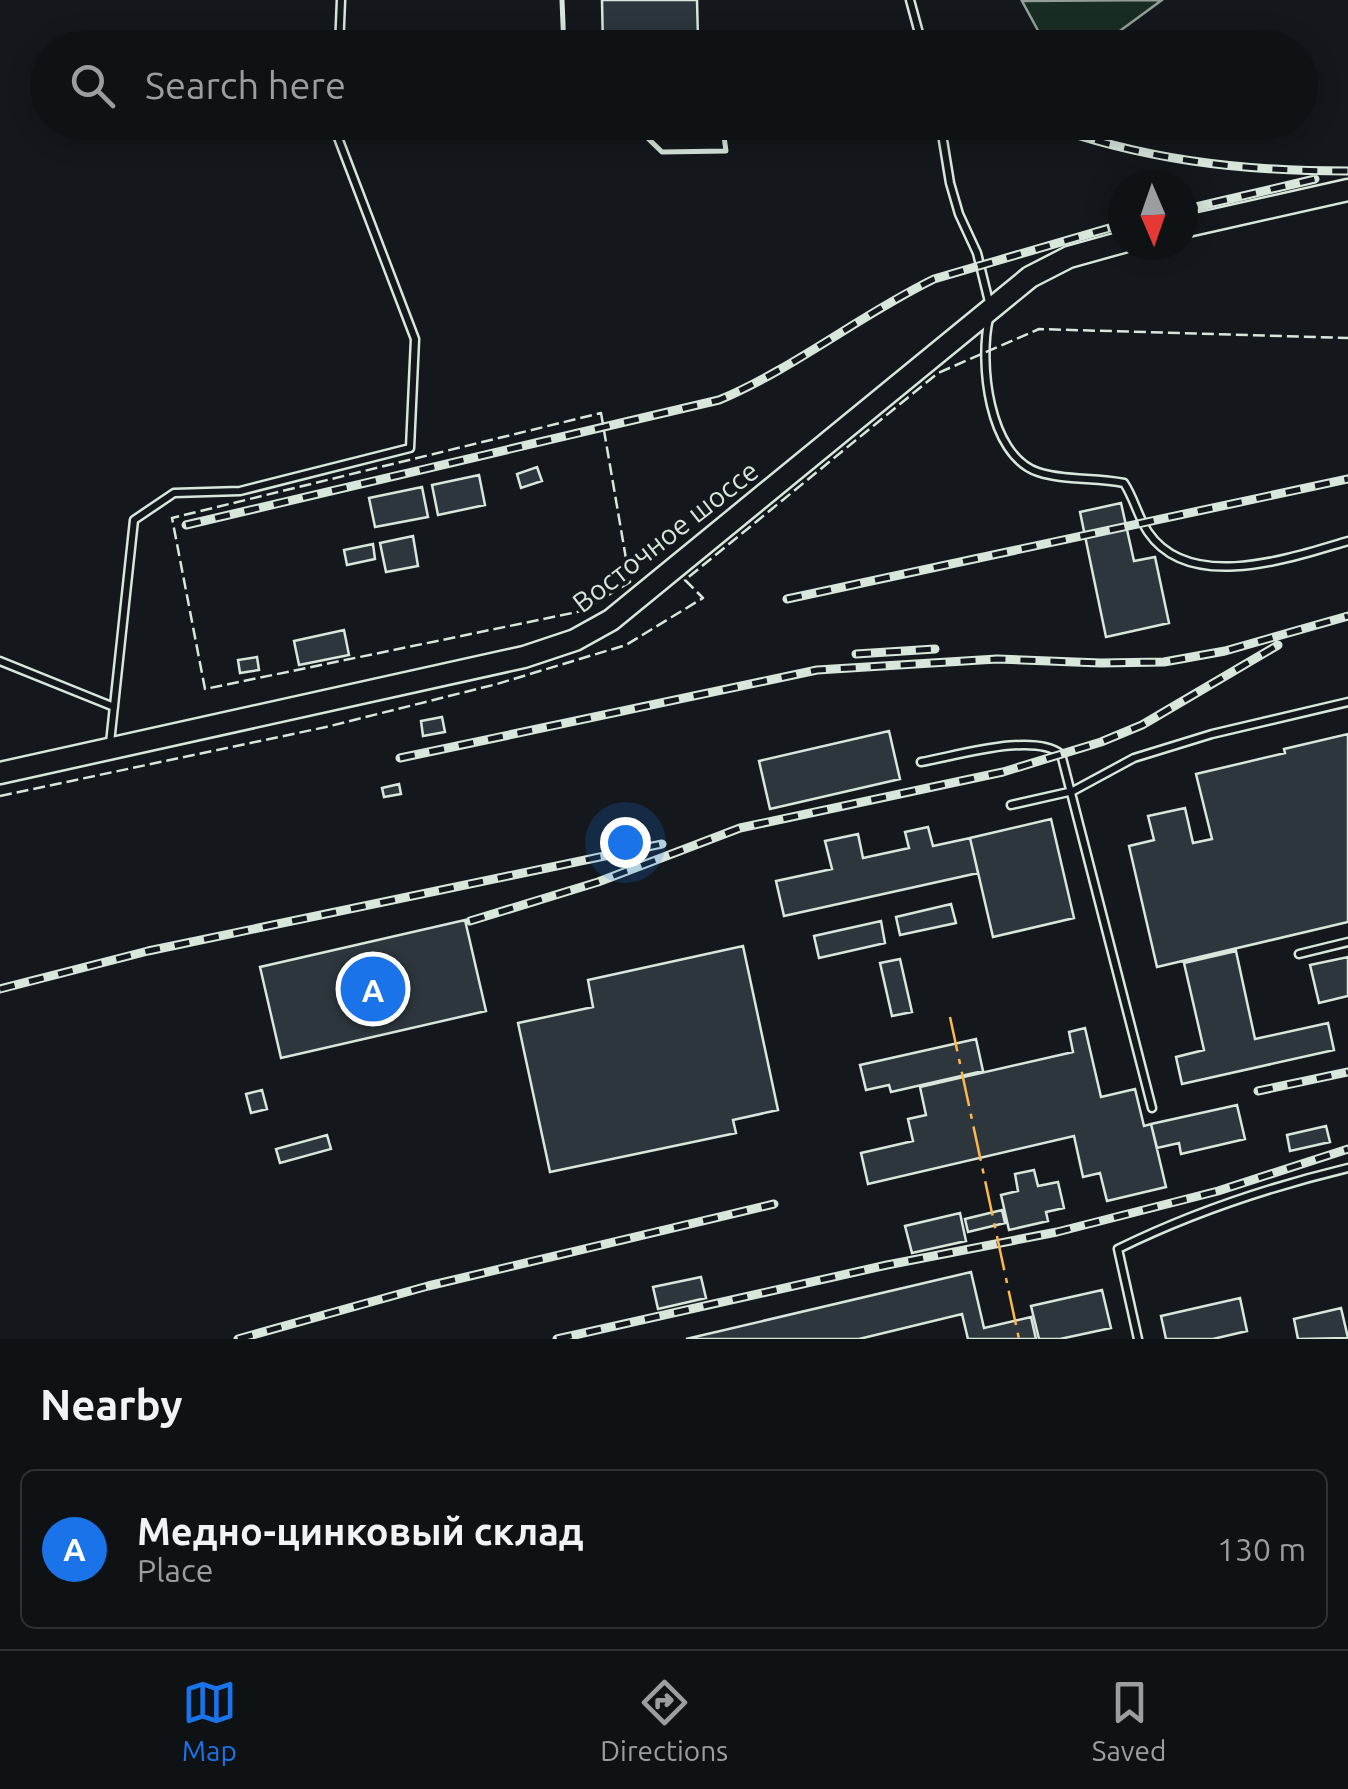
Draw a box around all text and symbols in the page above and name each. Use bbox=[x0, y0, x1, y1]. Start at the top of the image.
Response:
search box bbox=[30, 30, 1318, 140]
icon: search bbox=[65, 58, 120, 113]
text: Search here bbox=[145, 64, 346, 106]
north arrow bbox=[1108, 170, 1198, 260]
street label: Восточное шоссе bbox=[566, 454, 764, 618]
your location bbox=[600, 817, 651, 868]
pin: A bbox=[340, 952, 406, 1026]
text: Nearby bbox=[40, 1381, 183, 1428]
text: Медно-цинковый склад bbox=[137, 1510, 584, 1552]
text: A bbox=[63, 1531, 86, 1567]
text: 130 m bbox=[1217, 1531, 1306, 1567]
text: Place bbox=[137, 1552, 213, 1588]
tab: Map bbox=[182, 1675, 237, 1766]
tab: Directions bbox=[600, 1675, 728, 1766]
tab: Saved bbox=[1092, 1675, 1166, 1766]

